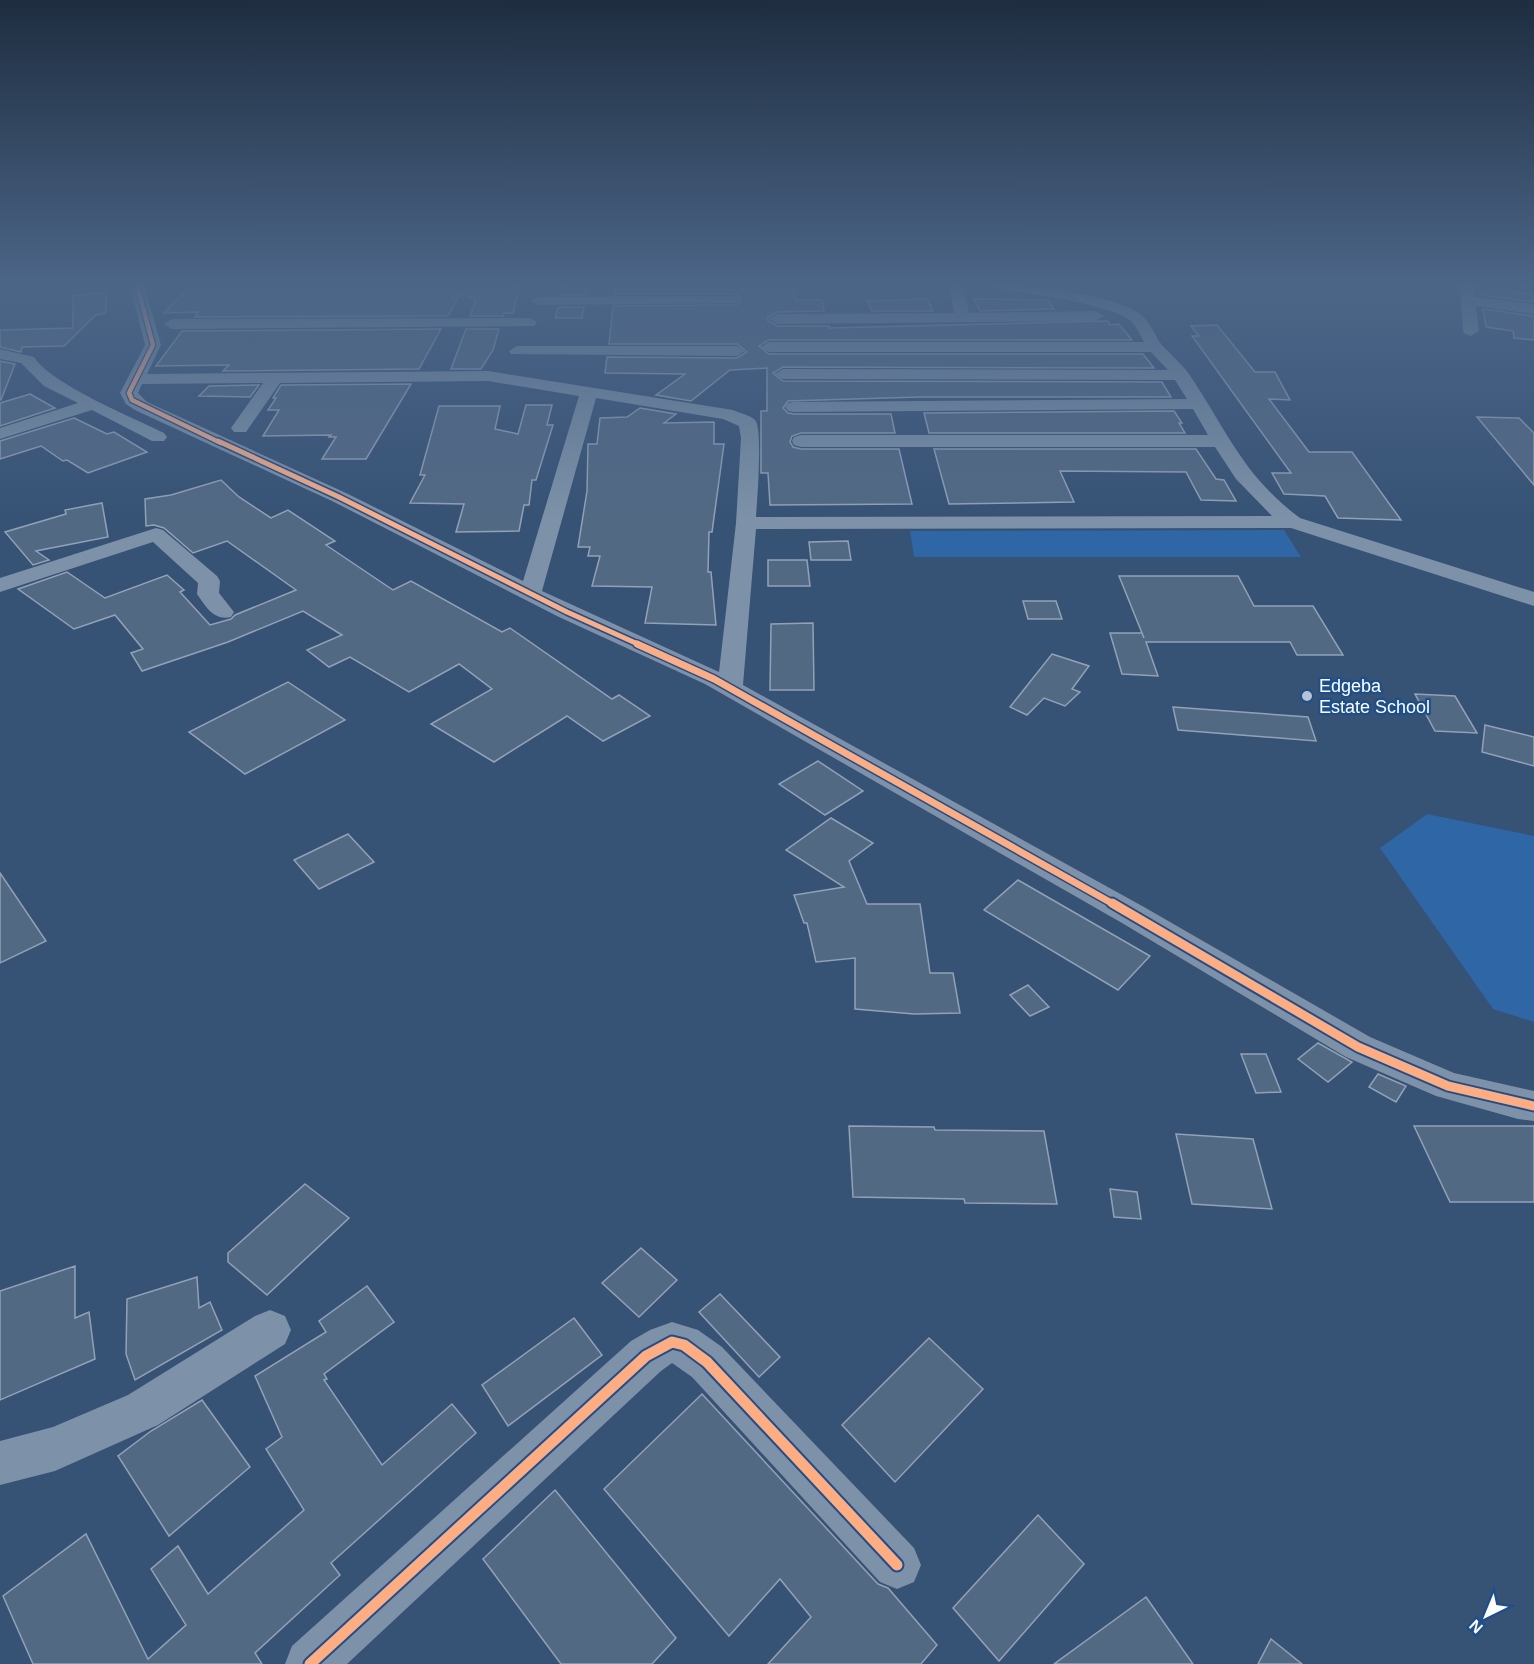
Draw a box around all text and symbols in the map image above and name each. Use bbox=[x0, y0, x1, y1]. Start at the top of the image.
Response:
place label: Edgeba Estate School bbox=[1319, 676, 1430, 717]
marker: Edgeba Estate School bbox=[1300, 689, 1314, 703]
north arrow bbox=[1456, 1586, 1516, 1646]
text: N bbox=[1466, 1616, 1486, 1637]

